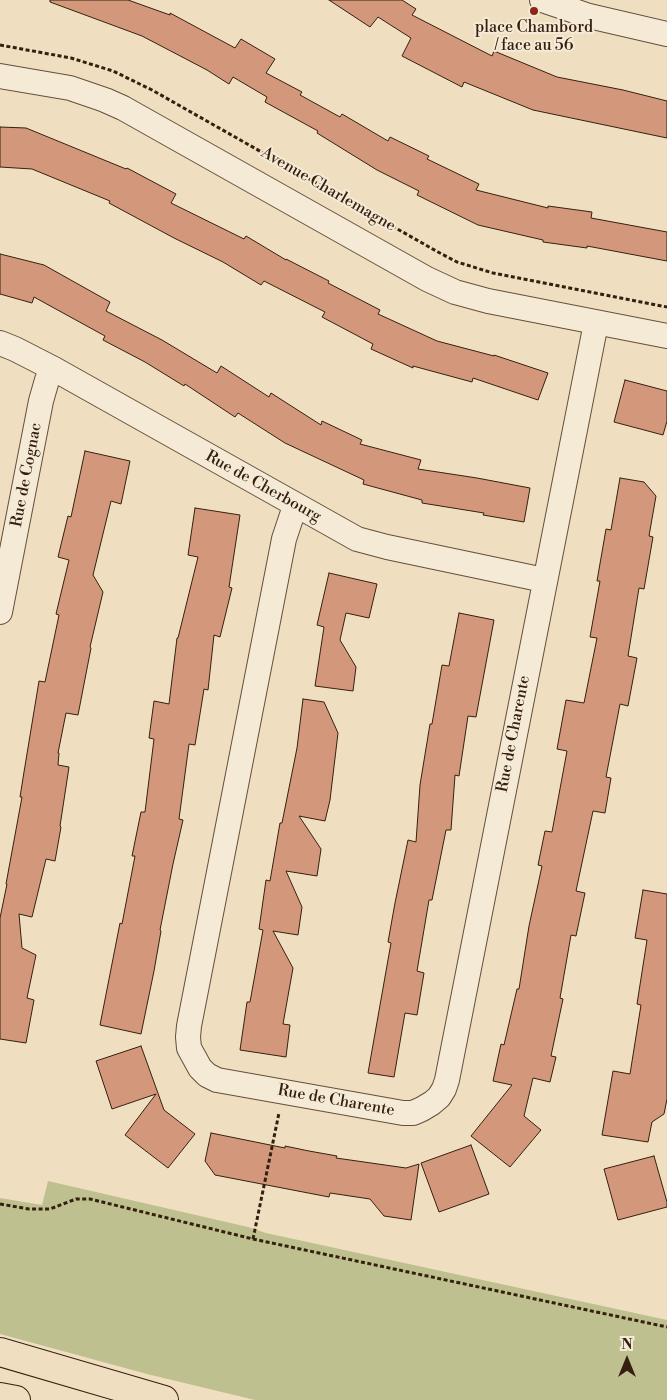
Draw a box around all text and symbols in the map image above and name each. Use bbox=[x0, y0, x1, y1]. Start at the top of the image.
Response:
marker: place Chambord / face au 56 bbox=[528, 5, 540, 17]
place label: place Chambord / face au 56 bbox=[475, 18, 593, 56]
street label: Avenue Charlemagne bbox=[257, 144, 399, 236]
street label: Rue de Cognac bbox=[7, 421, 47, 529]
street label: Rue de Cherbourg bbox=[202, 447, 324, 527]
street label: Rue de Charente bbox=[493, 674, 535, 794]
street label: Rue de Charente bbox=[276, 1081, 396, 1121]
north arrow bbox=[602, 1335, 652, 1385]
text: N bbox=[621, 1336, 633, 1354]

